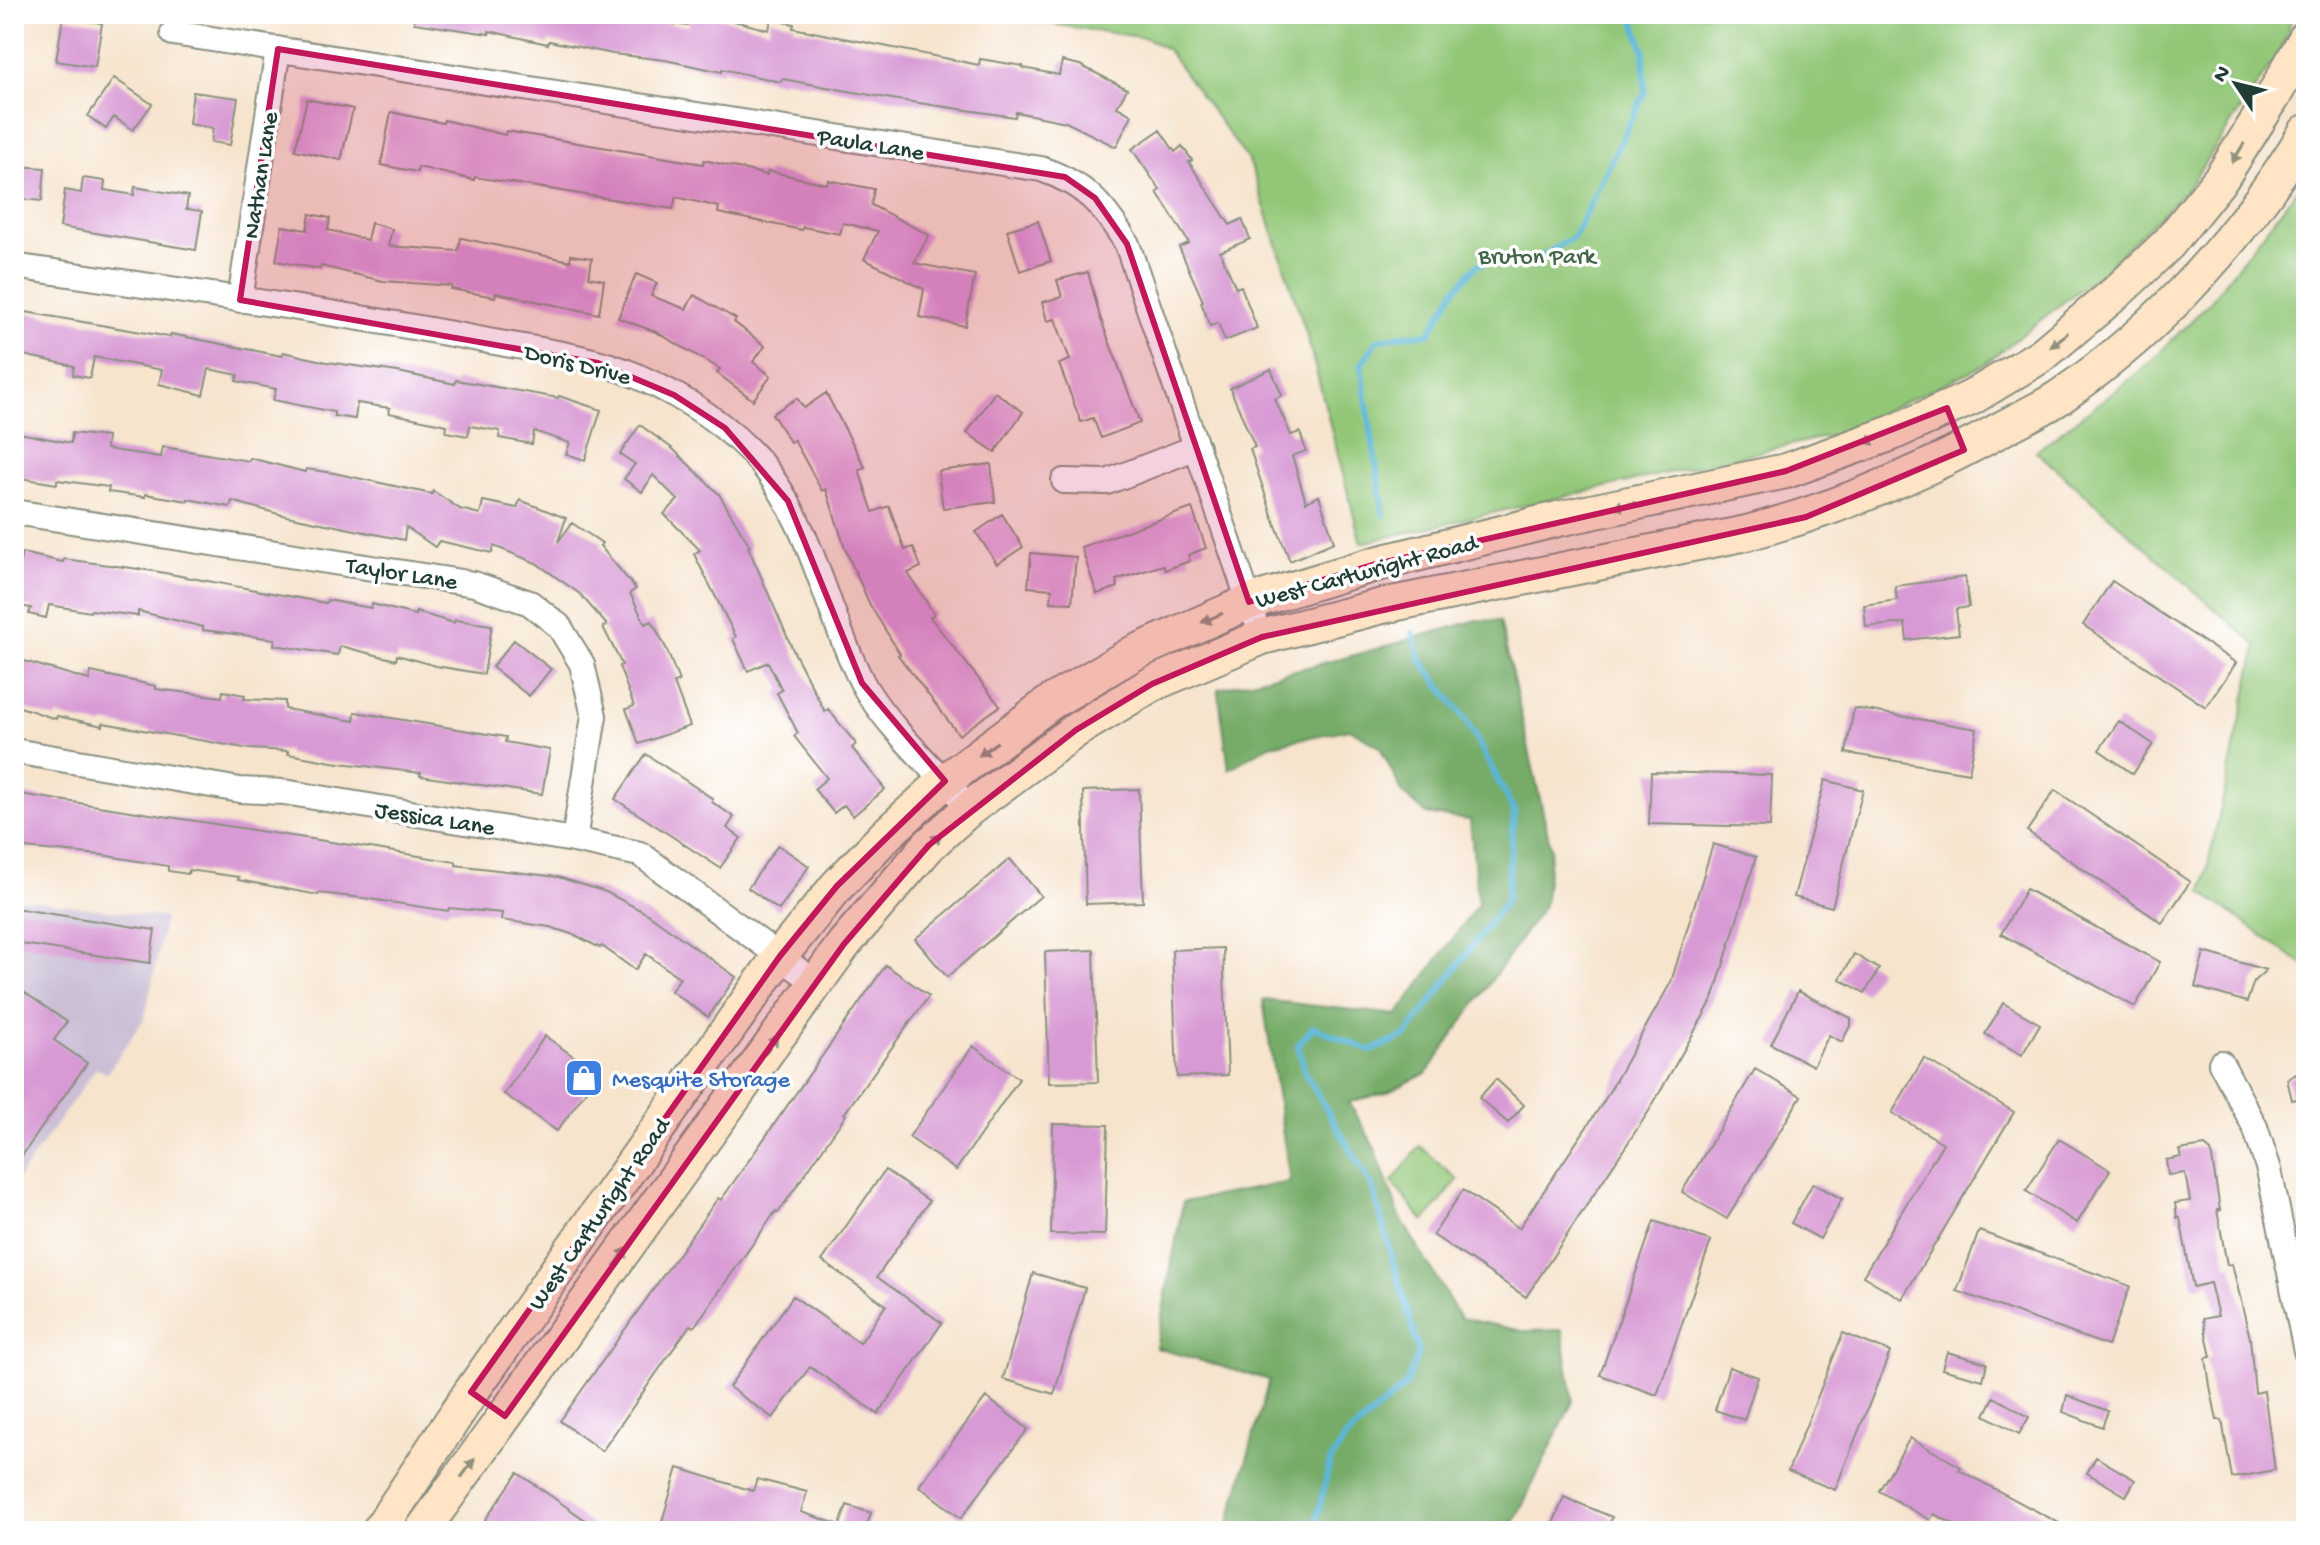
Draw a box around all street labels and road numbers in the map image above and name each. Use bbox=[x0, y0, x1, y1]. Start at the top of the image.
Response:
street label: Nathan Lane bbox=[238, 109, 287, 241]
street label: Paula Lane bbox=[814, 124, 927, 169]
street label: Doris Drive bbox=[519, 339, 634, 394]
street label: West Cartwright Road bbox=[1253, 529, 1483, 617]
street label: Taylor Lane bbox=[342, 552, 460, 599]
street label: Jessica Lane bbox=[372, 797, 497, 844]
street label: West Cartwright Road bbox=[523, 1112, 679, 1317]

